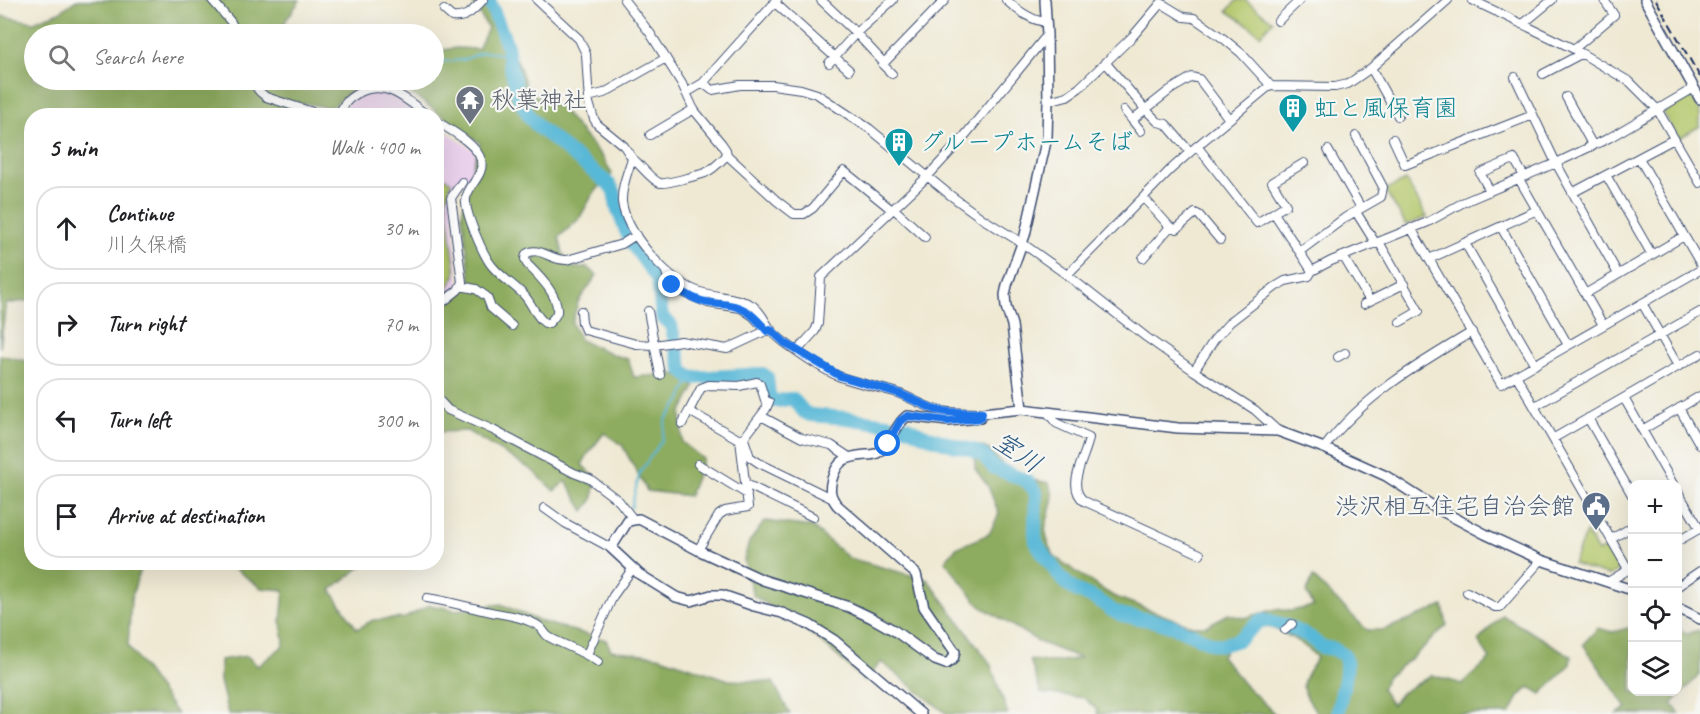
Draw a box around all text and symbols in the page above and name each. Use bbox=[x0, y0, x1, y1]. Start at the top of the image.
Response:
search box bbox=[24, 24, 444, 90]
icon: search bbox=[45, 41, 78, 74]
text: Search here bbox=[93, 43, 183, 71]
temple icon: 秋葉神社 bbox=[454, 84, 486, 126]
place label: 秋葉神社 bbox=[491, 85, 587, 115]
building icon: 虹と風保育園 bbox=[1277, 92, 1309, 134]
place label: 虹と風保育園 bbox=[1314, 93, 1458, 123]
building icon: グループホームそば bbox=[883, 126, 915, 168]
place label: グループホームそば bbox=[920, 127, 1133, 157]
text: 5 min bbox=[48, 131, 97, 164]
text: Walk · 400 m bbox=[330, 135, 420, 160]
text: Continue bbox=[107, 200, 173, 228]
icon: ahead bbox=[50, 212, 83, 245]
text: 30 m bbox=[384, 216, 418, 241]
text: 川久保橋 bbox=[107, 232, 187, 257]
route end bbox=[658, 271, 684, 297]
icon: right bbox=[50, 308, 83, 341]
text: Turn right bbox=[107, 310, 184, 338]
text: 70 m bbox=[384, 312, 418, 337]
icon: left bbox=[50, 404, 83, 437]
text: Turn left bbox=[107, 406, 171, 434]
text: 300 m bbox=[375, 408, 418, 433]
water label: 室川 bbox=[987, 424, 1049, 481]
route start bbox=[874, 430, 900, 456]
map controls bbox=[1628, 480, 1682, 696]
button: + bbox=[1628, 480, 1682, 534]
public building icon: 渋沢相互住宅自治会館 bbox=[1580, 490, 1612, 532]
place label: 渋沢相互住宅自治会館 bbox=[1335, 491, 1575, 521]
icon: arrive bbox=[50, 500, 83, 533]
text: Arrive at destination bbox=[107, 502, 264, 530]
button: − bbox=[1628, 534, 1682, 588]
button: locate bbox=[1628, 588, 1682, 642]
button: layers bbox=[1628, 642, 1682, 696]

